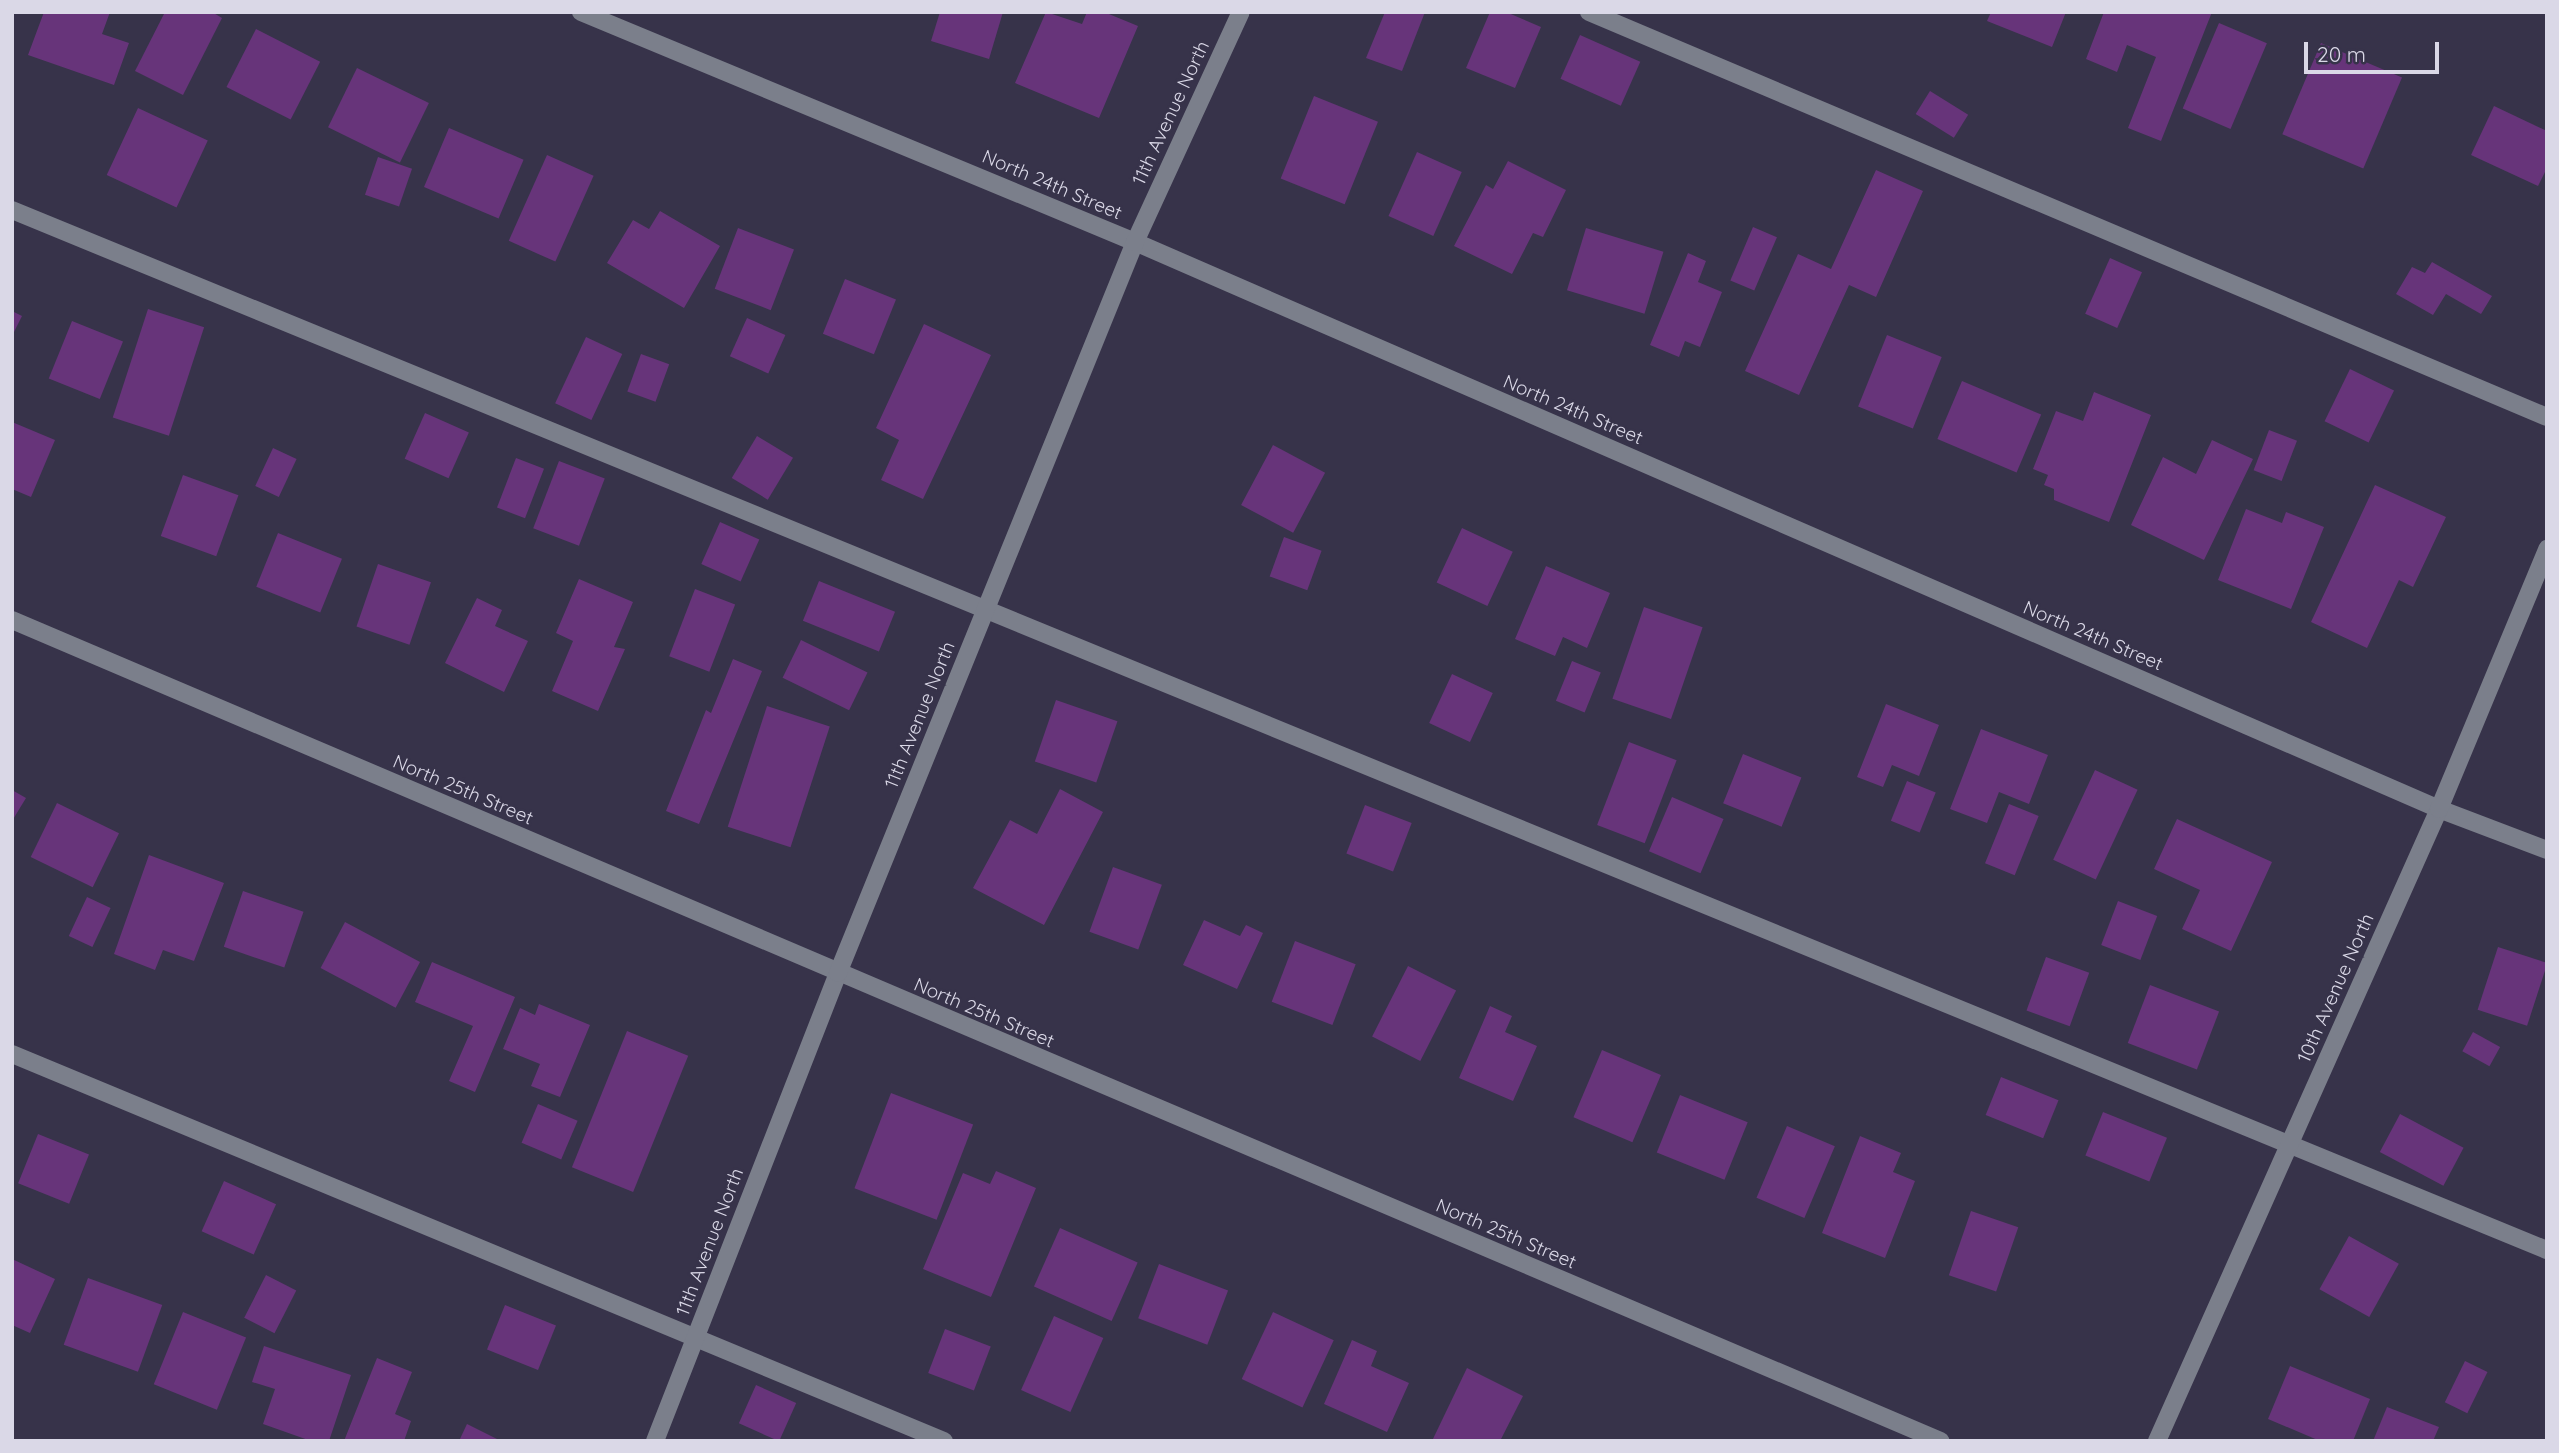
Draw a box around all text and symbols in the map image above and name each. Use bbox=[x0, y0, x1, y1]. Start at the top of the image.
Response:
scale bar bbox=[2307, 28, 2442, 72]
street label: 11th Avenue North bbox=[1128, 37, 1214, 189]
text: 20 m bbox=[2317, 41, 2366, 67]
street label: North 24th Street bbox=[979, 145, 1125, 225]
street label: North 24th Street bbox=[1500, 370, 1646, 450]
street label: North 24th Street bbox=[2020, 596, 2166, 676]
street label: 11th Avenue North bbox=[880, 638, 960, 792]
street label: North 25th Street bbox=[389, 750, 537, 830]
street label: 10th Avenue North bbox=[2293, 910, 2379, 1066]
street label: North 25th Street bbox=[910, 973, 1058, 1053]
street label: 11th Avenue North bbox=[671, 1165, 749, 1319]
street label: North 25th Street bbox=[1432, 1194, 1580, 1274]

